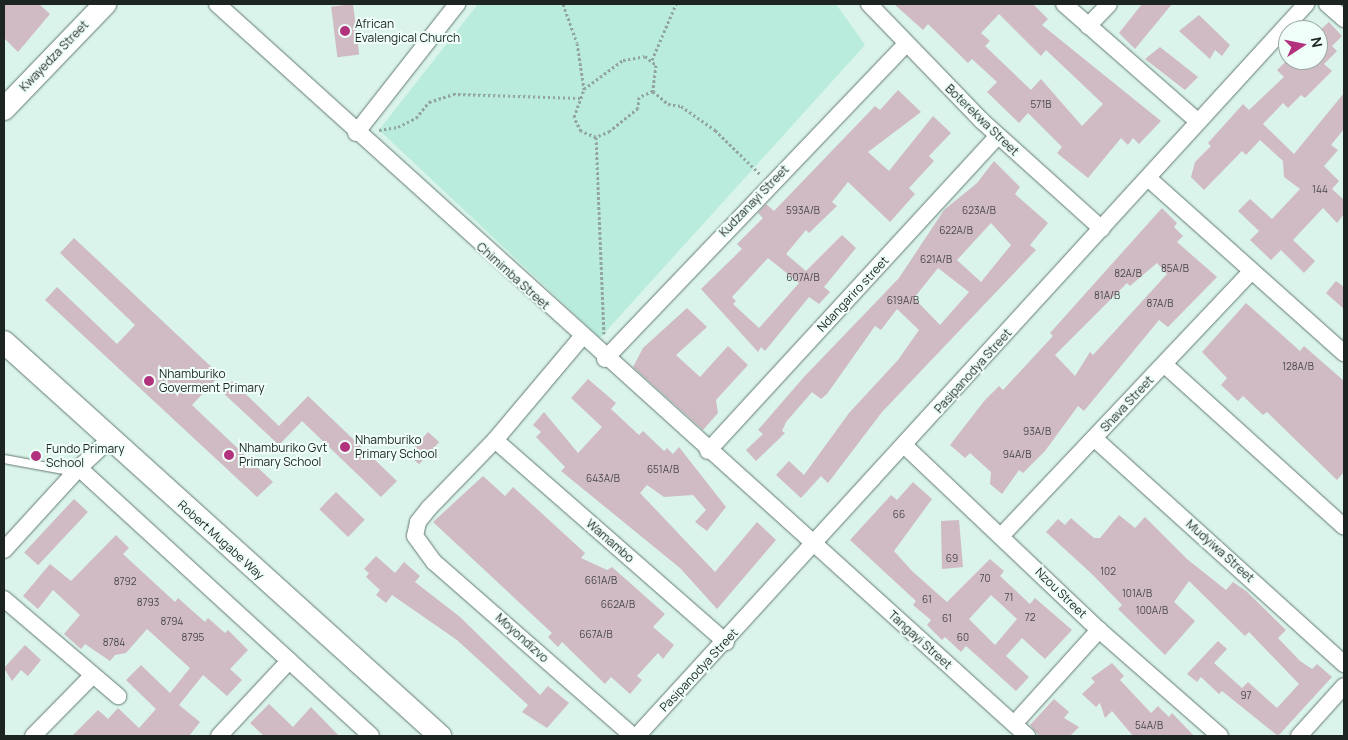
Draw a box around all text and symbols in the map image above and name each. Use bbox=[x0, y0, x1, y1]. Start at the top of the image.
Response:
place label: African Evalengical Church bbox=[355, 17, 460, 45]
street label: Kwayedza Street bbox=[17, 18, 91, 94]
north arrow bbox=[1278, 20, 1328, 70]
marker: African Evalengical Church bbox=[339, 25, 351, 37]
text: N bbox=[1307, 35, 1328, 49]
street label: Boterekwa Street bbox=[942, 81, 1022, 159]
house number: 571B bbox=[1031, 99, 1051, 111]
street label: Kudzanayi Street bbox=[716, 162, 792, 240]
house number: 144 bbox=[1312, 184, 1328, 196]
house number: 593A/B bbox=[786, 205, 820, 217]
house number: 623A/B bbox=[962, 205, 996, 217]
house number: 622A/B bbox=[939, 225, 973, 237]
street label: Chimimba Street bbox=[474, 240, 552, 312]
street label: Ndangariro street bbox=[814, 253, 892, 335]
house number: 621A/B bbox=[920, 254, 952, 266]
house number: 85A/B bbox=[1161, 263, 1189, 275]
house number: 82A/B bbox=[1114, 268, 1142, 280]
house number: 607A/B bbox=[786, 272, 820, 284]
house number: 81A/B bbox=[1094, 290, 1120, 302]
house number: 619A/B bbox=[887, 295, 919, 307]
house number: 87A/B bbox=[1147, 298, 1173, 310]
street label: Pasipanodya Street bbox=[931, 326, 1015, 416]
house number: 128A/B bbox=[1282, 361, 1314, 373]
place label: Nhamburiko Goverment Primary bbox=[159, 367, 265, 395]
street label: Shava Street bbox=[1098, 373, 1156, 435]
marker: Nhamburiko Goverment Primary bbox=[143, 375, 155, 387]
house number: 93A/B bbox=[1023, 426, 1051, 438]
place label: Nhamburiko Primary School bbox=[355, 433, 437, 461]
place label: Nhamburiko Gvt Primary School bbox=[239, 441, 327, 469]
marker: Nhamburiko Primary School bbox=[339, 441, 351, 453]
place label: Fundo Primary School bbox=[46, 442, 125, 470]
marker: Nhamburiko Gvt Primary School bbox=[223, 449, 235, 461]
house number: 94A/B bbox=[1003, 449, 1031, 461]
marker: Fundo Primary School bbox=[30, 450, 42, 462]
house number: 651A/B bbox=[647, 464, 679, 476]
house number: 643A/B bbox=[586, 473, 620, 485]
street label: Robert Mugabe Way bbox=[175, 497, 267, 583]
house number: 66 bbox=[893, 509, 905, 521]
street label: Wamambo bbox=[583, 516, 637, 566]
street label: Mudyiwa Street bbox=[1183, 517, 1257, 585]
house number: 69 bbox=[946, 553, 958, 565]
street label: Nzou Street bbox=[1032, 565, 1090, 621]
house number: 102 bbox=[1100, 566, 1116, 578]
house number: 70 bbox=[979, 573, 991, 585]
house number: 661A/B bbox=[585, 575, 617, 587]
house number: 8792 bbox=[114, 576, 136, 588]
house number: 101A/B bbox=[1122, 588, 1152, 600]
house number: 71 bbox=[1005, 592, 1013, 604]
house number: 61 bbox=[922, 594, 932, 606]
house number: 8793 bbox=[137, 597, 159, 609]
house number: 662A/B bbox=[601, 599, 635, 611]
house number: 100A/B bbox=[1136, 605, 1168, 617]
street label: Tangayi Street bbox=[885, 608, 955, 672]
street label: Moyondizvo bbox=[492, 610, 552, 666]
house number: 72 bbox=[1025, 612, 1035, 624]
house number: 61 bbox=[942, 613, 952, 625]
house number: 8794 bbox=[161, 616, 183, 628]
street label: Pasipanodya Street bbox=[657, 626, 741, 714]
house number: 667A/B bbox=[579, 629, 613, 641]
house number: 8795 bbox=[182, 632, 204, 644]
house number: 60 bbox=[957, 632, 969, 644]
house number: 8784 bbox=[103, 637, 125, 649]
house number: 97 bbox=[1240, 690, 1252, 702]
house number: 54A/B bbox=[1135, 720, 1163, 732]

